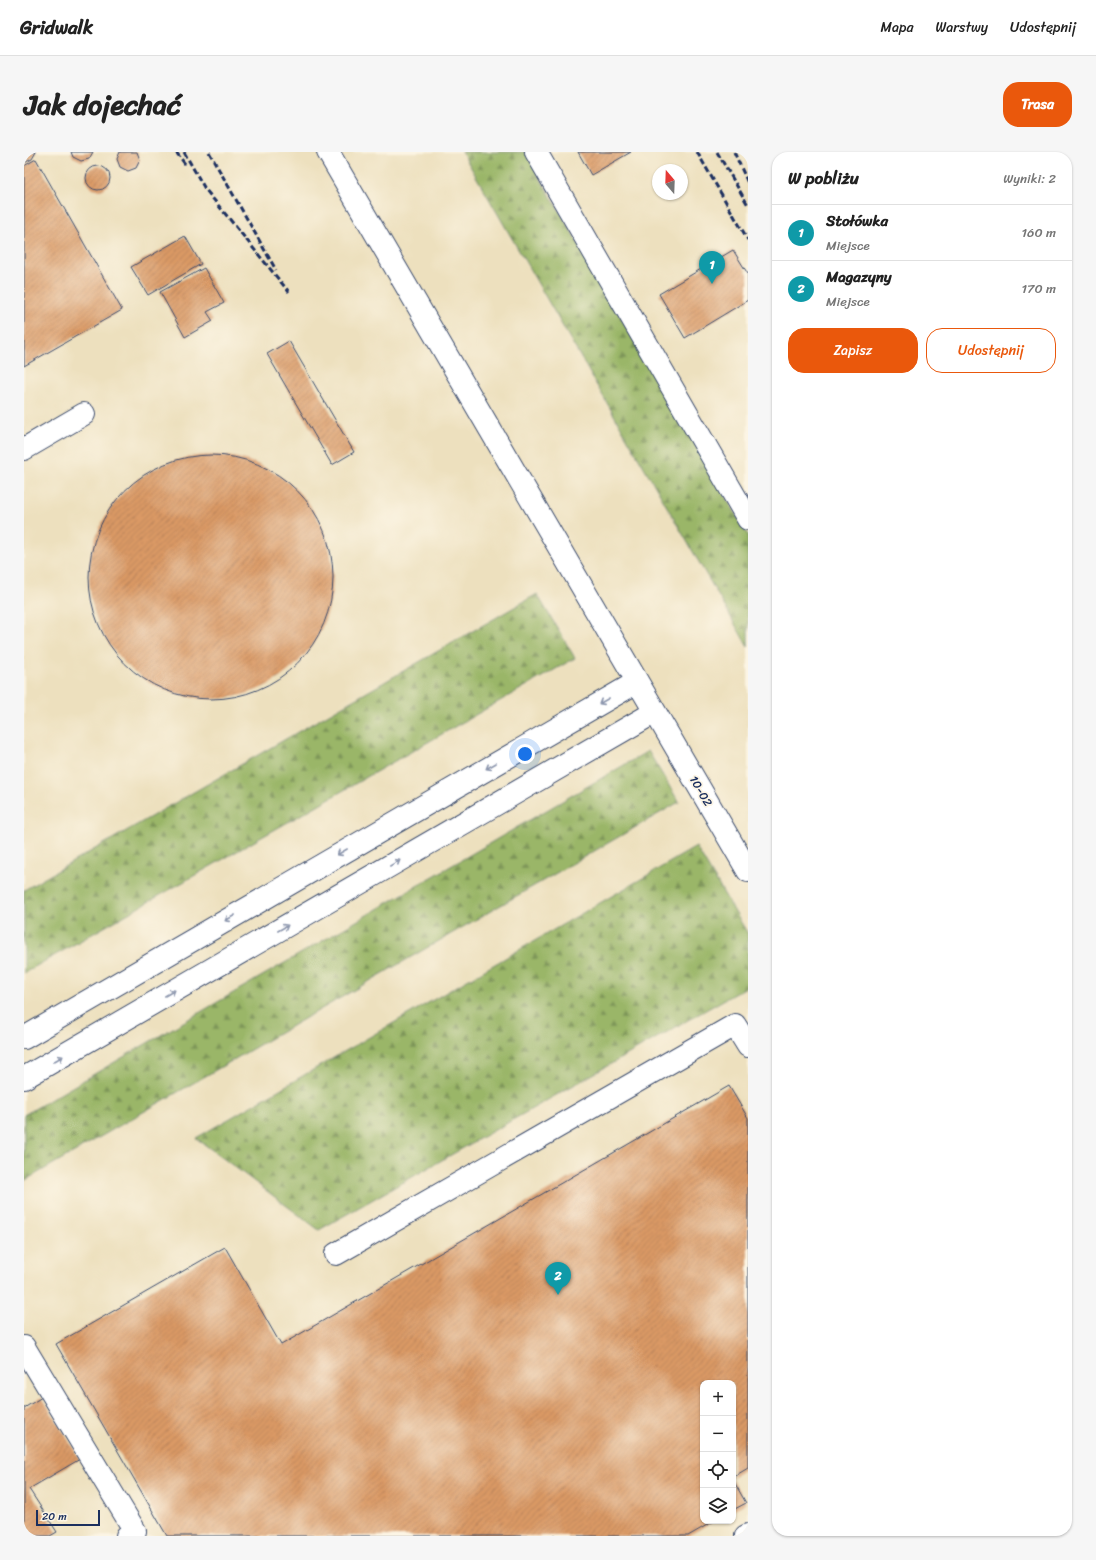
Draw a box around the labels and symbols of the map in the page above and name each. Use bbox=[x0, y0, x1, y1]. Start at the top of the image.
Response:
north arrow bbox=[652, 164, 688, 200]
pin: 1 bbox=[699, 251, 725, 284]
one-way arrow bbox=[598, 698, 610, 706]
your location bbox=[515, 744, 535, 764]
one-way arrow bbox=[485, 763, 497, 771]
street label: 10-02 bbox=[683, 771, 719, 811]
one-way arrow bbox=[336, 849, 348, 857]
one-way arrow bbox=[389, 858, 401, 866]
one-way arrow bbox=[224, 914, 236, 922]
one-way arrow bbox=[277, 924, 288, 932]
one-way arrow bbox=[164, 989, 176, 997]
one-way arrow bbox=[52, 1054, 64, 1062]
pin: 2 bbox=[545, 1262, 571, 1295]
scale bar bbox=[36, 1508, 100, 1527]

